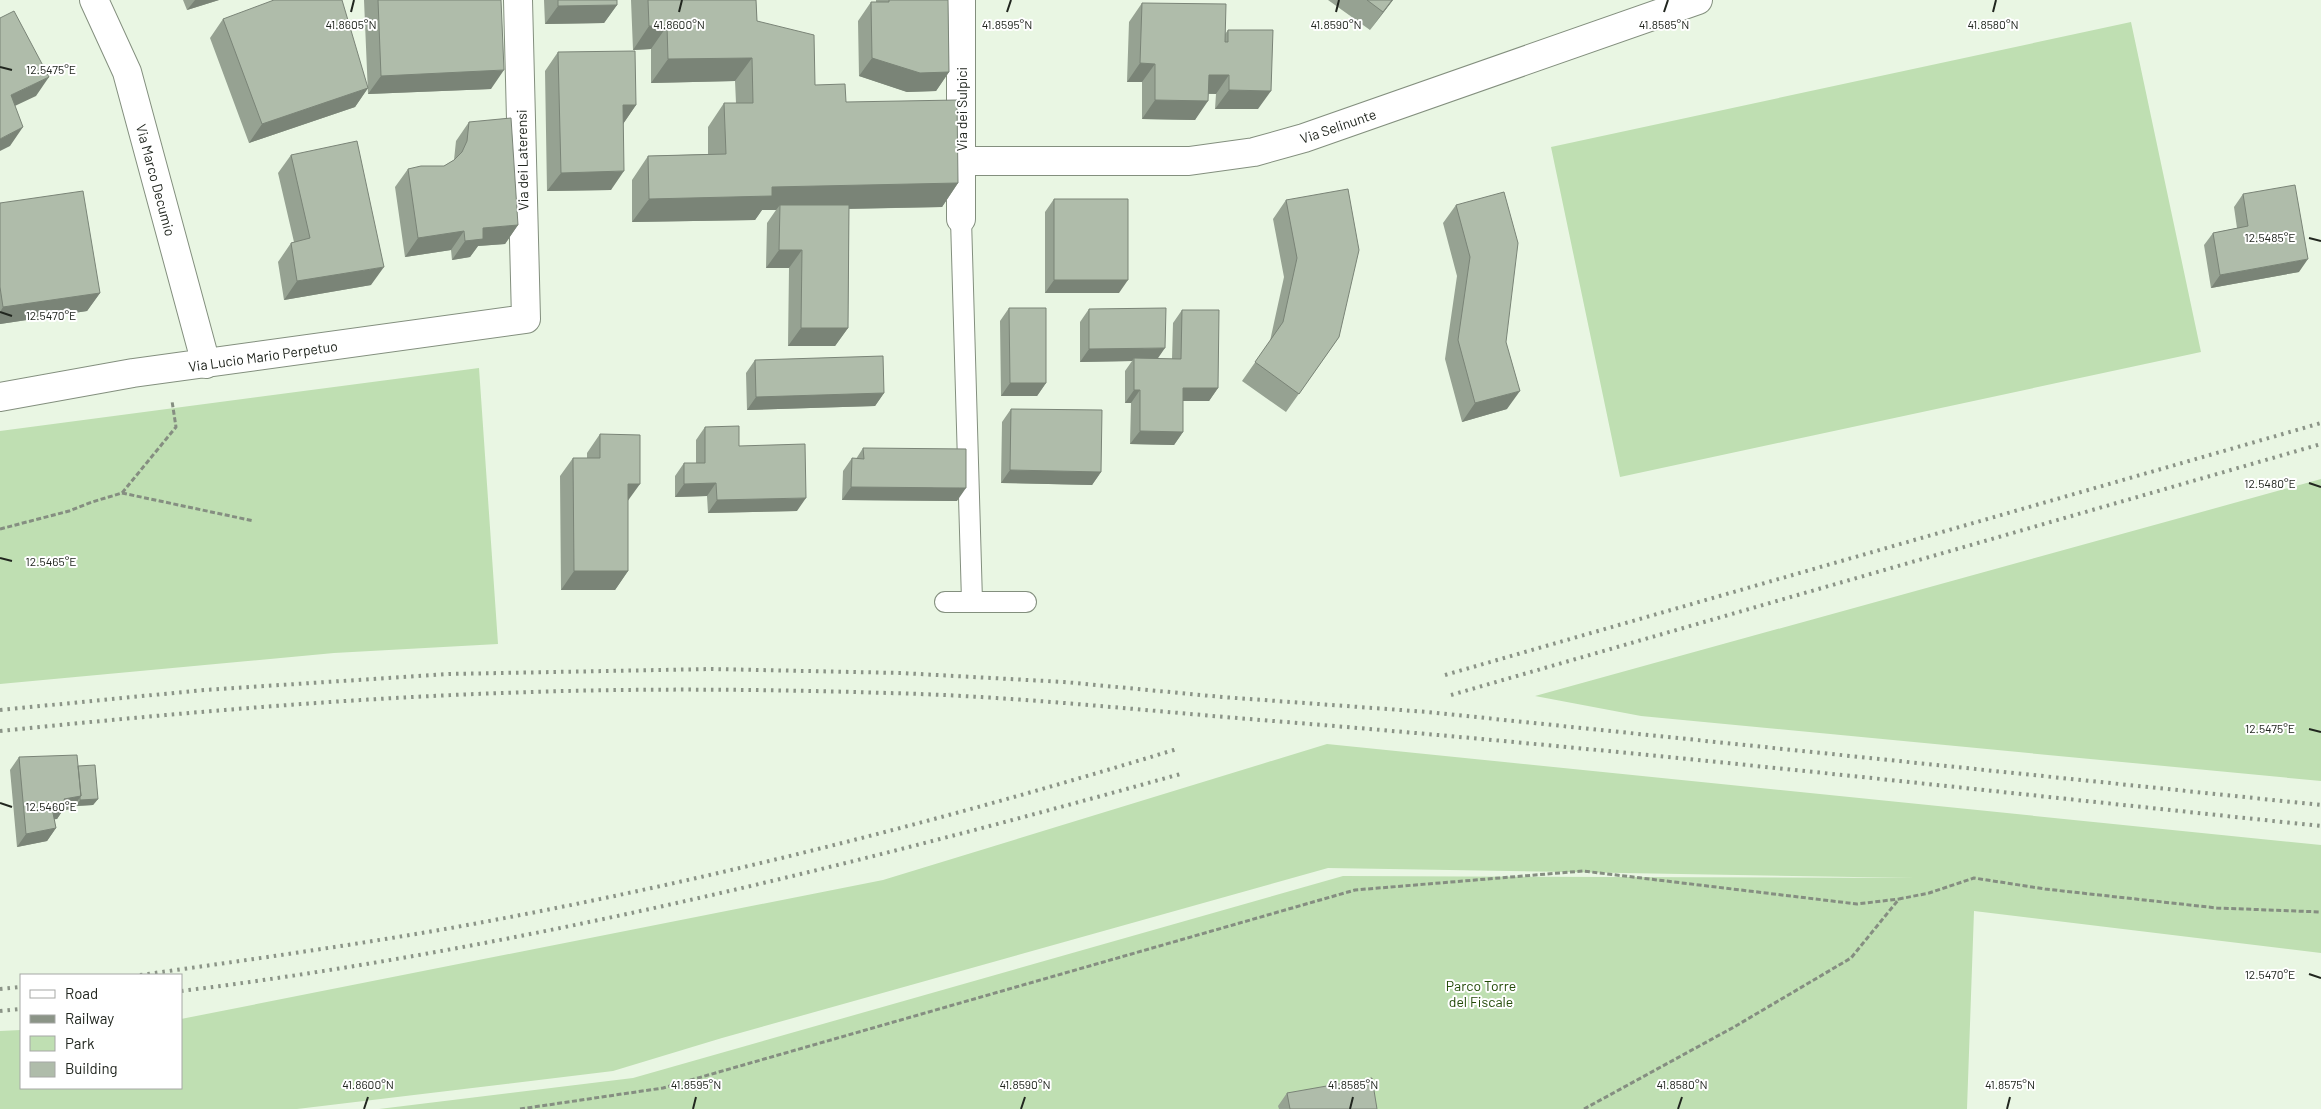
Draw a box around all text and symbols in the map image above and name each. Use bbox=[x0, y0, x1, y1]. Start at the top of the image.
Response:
text: 41.8605°N bbox=[325, 17, 377, 31]
text: 41.8600°N bbox=[653, 17, 705, 31]
text: 41.8595°N bbox=[982, 17, 1032, 31]
text: 41.8590°N bbox=[1310, 17, 1362, 31]
text: 41.8585°N bbox=[1639, 17, 1689, 31]
text: 41.8580°N bbox=[1967, 17, 2019, 31]
text: 12.5475°E bbox=[26, 62, 76, 76]
street label: Via dei Sulpici bbox=[953, 67, 970, 151]
street label: Via Selinunte bbox=[1298, 105, 1378, 147]
street label: Via dei Laterensi bbox=[513, 109, 531, 211]
street label: Via Marco Decumio bbox=[133, 122, 179, 238]
text: 12.5485°E bbox=[2244, 230, 2296, 244]
text: 12.5470°E bbox=[26, 308, 76, 322]
street label: Via Lucio Mario Perpetuo bbox=[187, 337, 339, 375]
text: 12.5480°E bbox=[2244, 476, 2296, 490]
text: 12.5465°E bbox=[26, 554, 76, 568]
text: 12.5475°E bbox=[2245, 721, 2295, 735]
text: 12.5460°E bbox=[25, 799, 77, 813]
text: 12.5470°E bbox=[2245, 967, 2295, 981]
legend bbox=[20, 974, 182, 1089]
park label: Parco Torre del Fiscale bbox=[1446, 977, 1516, 1010]
text: Road bbox=[65, 984, 98, 1002]
text: Railway bbox=[65, 1009, 114, 1027]
text: Park bbox=[65, 1034, 95, 1052]
text: Building bbox=[65, 1059, 118, 1077]
text: 41.8600°N bbox=[342, 1077, 394, 1091]
text: 41.8595°N bbox=[671, 1077, 721, 1091]
text: 41.8590°N bbox=[999, 1077, 1051, 1091]
text: 41.8585°N bbox=[1328, 1077, 1378, 1091]
text: 41.8580°N bbox=[1656, 1077, 1708, 1091]
text: 41.8575°N bbox=[1985, 1077, 2035, 1091]

